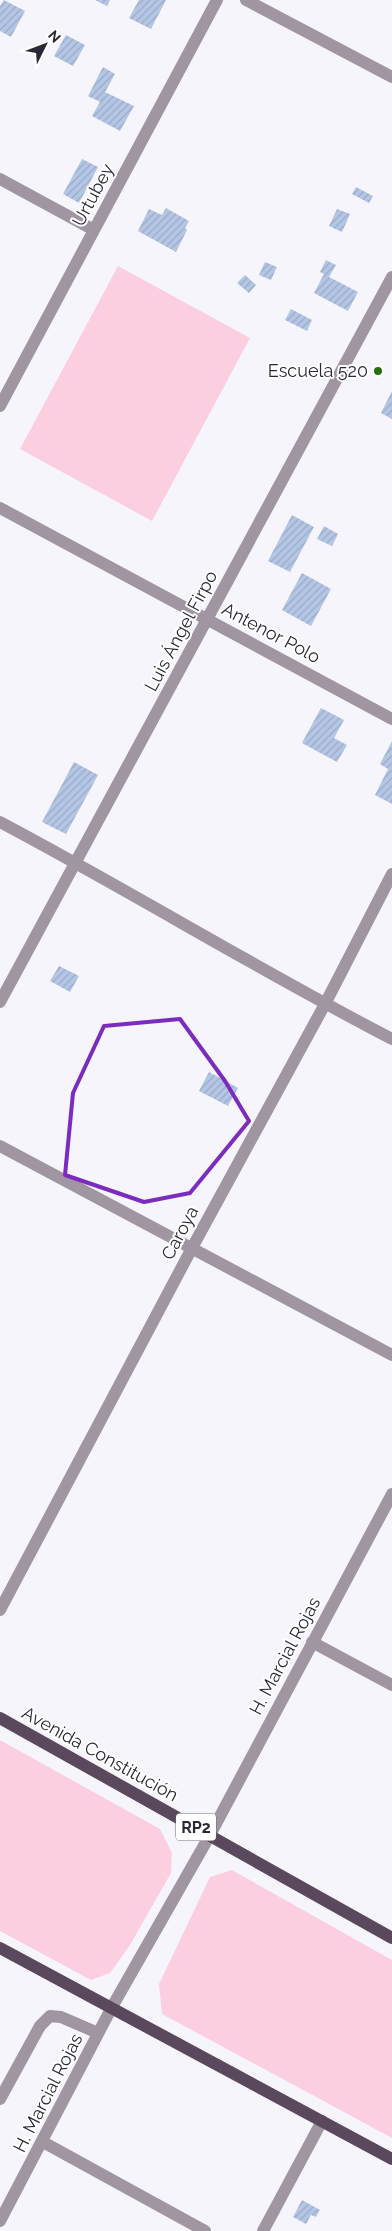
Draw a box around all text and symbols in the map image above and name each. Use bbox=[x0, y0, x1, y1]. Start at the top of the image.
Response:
north arrow bbox=[20, 20, 70, 70]
text: N bbox=[45, 27, 64, 46]
street label: Urtubey bbox=[67, 160, 118, 230]
place label: Escuela 520 bbox=[268, 360, 368, 381]
marker: Escuela 520 bbox=[372, 365, 384, 377]
street label: Luis Ángel Firpo bbox=[139, 566, 221, 695]
street label: Antenor Polo bbox=[219, 598, 324, 667]
street label: Caroya bbox=[157, 1202, 202, 1263]
street label: H. Marcial Rojas bbox=[245, 1593, 325, 1718]
street label: Avenida Constitución bbox=[18, 1702, 182, 1805]
road number: RP2 bbox=[176, 1814, 216, 1840]
street label: H. Marcial Rojas bbox=[9, 2030, 87, 2155]

